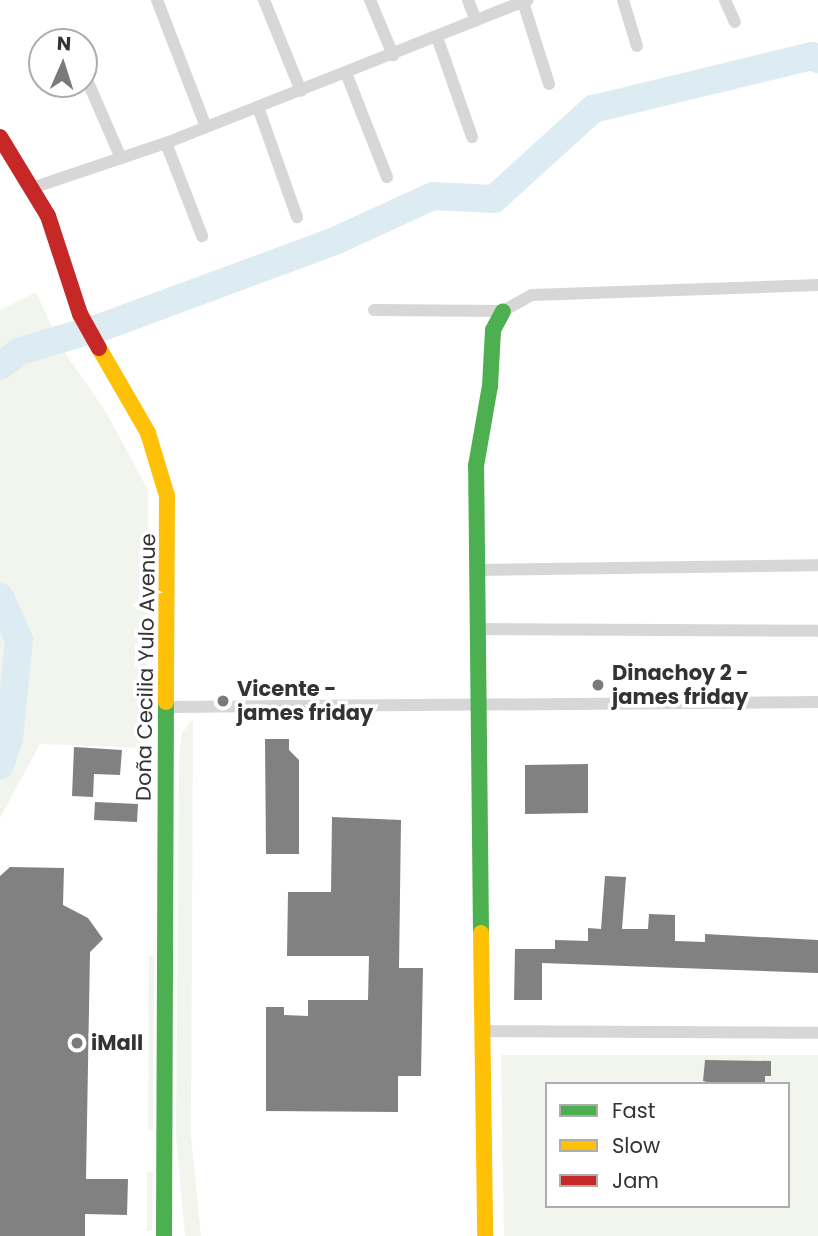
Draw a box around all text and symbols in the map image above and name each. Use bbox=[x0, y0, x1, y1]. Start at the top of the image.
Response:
north arrow bbox=[28, 28, 98, 98]
text: N bbox=[56, 30, 72, 57]
street label: Doña Cecilia Yulo Avenue bbox=[131, 533, 161, 801]
place label: Dinachoy 2 - james friday bbox=[612, 660, 748, 710]
place label: Vicente - james friday bbox=[237, 676, 373, 726]
marker: Dinachoy 2 - james friday bbox=[590, 677, 606, 693]
marker: Vicente - james friday bbox=[215, 693, 231, 709]
place label: iMall bbox=[91, 1030, 143, 1056]
marker: iMall bbox=[69, 1035, 85, 1051]
legend bbox=[545, 1082, 790, 1208]
text: Fast bbox=[612, 1096, 655, 1125]
text: Slow bbox=[612, 1131, 660, 1160]
text: Jam bbox=[612, 1166, 659, 1195]

